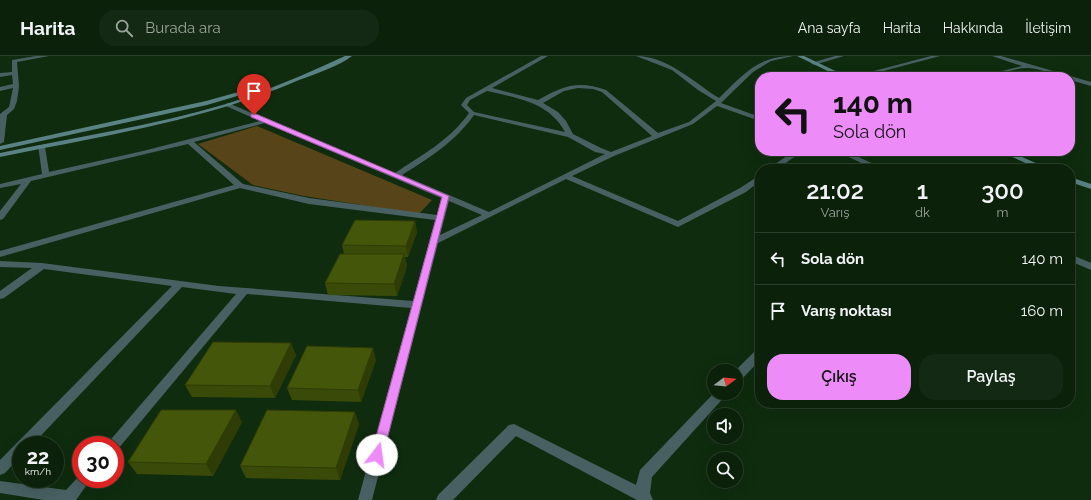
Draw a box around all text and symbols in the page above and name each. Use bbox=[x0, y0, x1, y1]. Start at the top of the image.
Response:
search box bbox=[99, 10, 379, 46]
text: Harita bbox=[20, 17, 75, 39]
icon: search bbox=[113, 17, 135, 39]
text: Burada ara bbox=[145, 19, 221, 37]
text: Ana sayfa bbox=[798, 20, 861, 36]
text: Harita bbox=[883, 20, 921, 36]
text: Hakkında bbox=[943, 20, 1003, 36]
text: İletişim bbox=[1025, 20, 1071, 36]
pin bbox=[237, 74, 271, 115]
icon: arrive bbox=[243, 80, 265, 102]
text: 140 m bbox=[833, 87, 913, 120]
icon: left bbox=[767, 88, 819, 140]
text: Sola dön bbox=[833, 121, 906, 142]
text: 21:02 bbox=[806, 176, 864, 205]
text: 1 bbox=[917, 176, 928, 205]
text: 300 bbox=[981, 176, 1024, 205]
text: Varış bbox=[821, 205, 849, 220]
text: dk bbox=[915, 205, 930, 220]
text: m bbox=[997, 205, 1008, 220]
icon: left bbox=[767, 248, 789, 270]
text: Sola dön bbox=[801, 250, 864, 268]
text: 140 m bbox=[1022, 250, 1063, 268]
icon: arrive bbox=[767, 300, 789, 322]
text: Varış noktası bbox=[801, 302, 892, 320]
text: 160 m bbox=[1021, 302, 1063, 320]
button: Çıkış bbox=[767, 354, 911, 400]
button: Paylaş bbox=[919, 354, 1063, 400]
north arrow bbox=[707, 364, 743, 400]
map controls bbox=[707, 364, 743, 488]
button: sound bbox=[707, 408, 743, 444]
position arrow bbox=[356, 434, 398, 476]
speed limit sign: 30 bbox=[72, 436, 124, 488]
text: 22 bbox=[27, 445, 49, 469]
button: search bbox=[707, 452, 743, 488]
text: km/h bbox=[25, 466, 51, 477]

